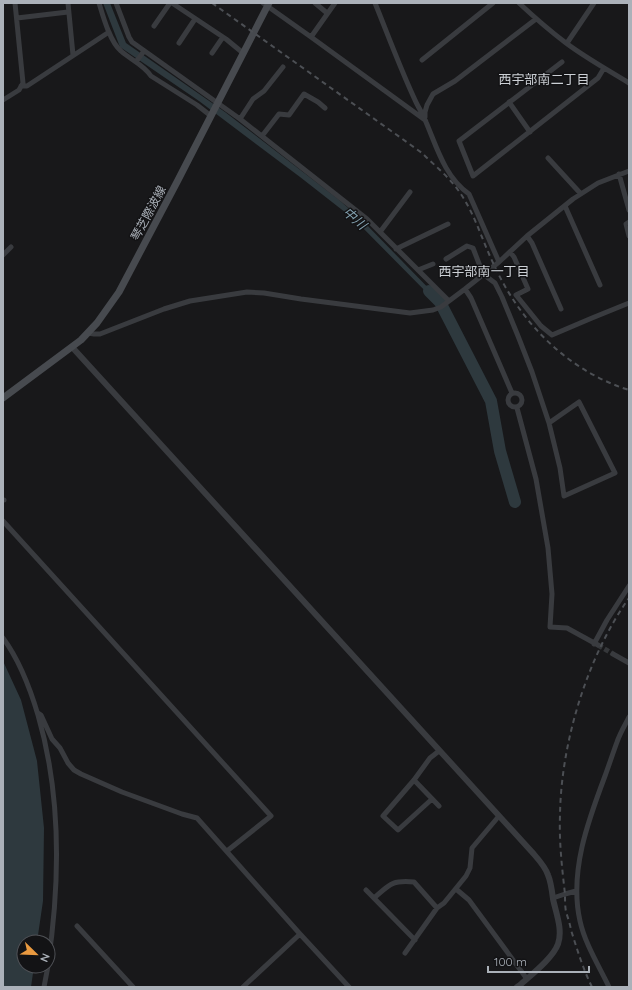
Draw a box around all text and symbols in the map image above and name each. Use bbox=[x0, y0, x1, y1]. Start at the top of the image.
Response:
district label: 西宇部南二丁目 bbox=[498, 71, 590, 87]
street label: 琴芝際波線 bbox=[127, 183, 169, 243]
water label: 中川 bbox=[340, 203, 372, 234]
district label: 西宇部南一丁目 bbox=[438, 263, 530, 279]
north arrow bbox=[16, 934, 56, 974]
scale bar bbox=[488, 948, 589, 974]
text: N bbox=[37, 951, 53, 964]
text: 100 m bbox=[494, 954, 527, 969]

